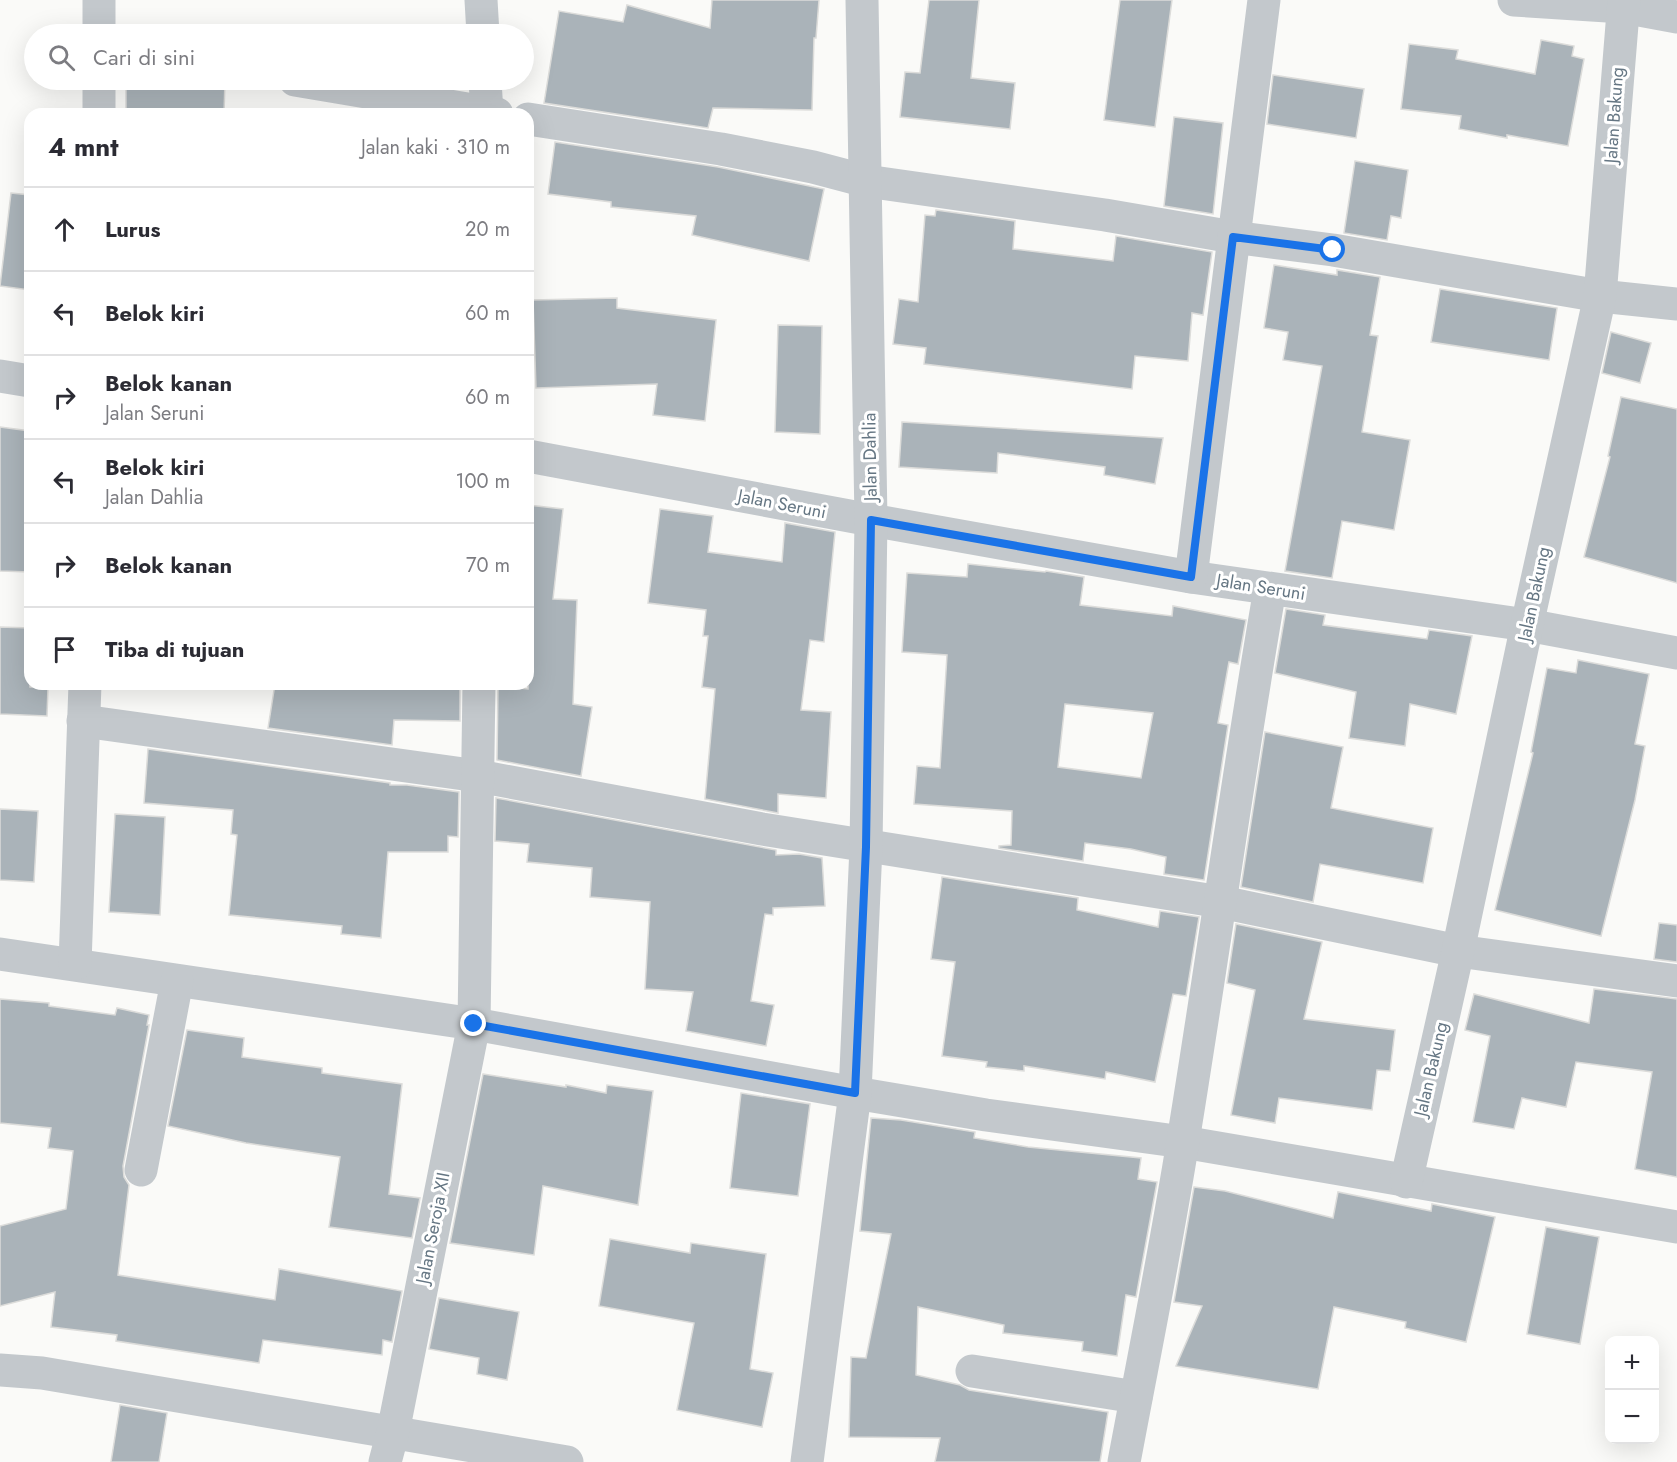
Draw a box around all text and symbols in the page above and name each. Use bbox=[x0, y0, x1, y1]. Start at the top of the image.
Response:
search box bbox=[24, 24, 534, 90]
icon: search bbox=[45, 41, 78, 74]
text: Cari di sini bbox=[93, 41, 195, 73]
street label: Jalan Bakung bbox=[1598, 66, 1630, 166]
text: 4 mnt bbox=[48, 128, 119, 166]
text: Jalan kaki · 310 m bbox=[361, 133, 510, 162]
icon: ahead bbox=[48, 213, 81, 246]
text: Lurus bbox=[105, 213, 161, 245]
text: 20 m bbox=[465, 215, 510, 244]
route start bbox=[1319, 236, 1345, 262]
icon: left bbox=[48, 297, 81, 330]
text: Belok kiri bbox=[105, 297, 204, 329]
text: 60 m bbox=[465, 299, 510, 328]
text: Belok kanan bbox=[105, 367, 232, 399]
icon: right bbox=[48, 381, 81, 414]
text: 60 m bbox=[465, 383, 510, 412]
text: Jalan Seruni bbox=[105, 399, 204, 428]
street label: Jalan Dahlia bbox=[856, 413, 884, 503]
text: Belok kiri bbox=[105, 451, 204, 483]
icon: left bbox=[48, 465, 81, 498]
text: 100 m bbox=[455, 467, 510, 496]
street label: Jalan Seruni bbox=[734, 482, 828, 525]
text: Jalan Dahlia bbox=[105, 483, 203, 512]
street label: Jalan Bakung bbox=[1511, 544, 1557, 646]
icon: right bbox=[48, 549, 81, 582]
text: Belok kanan bbox=[105, 549, 232, 581]
text: 70 m bbox=[466, 551, 510, 580]
street label: Jalan Seruni bbox=[1213, 567, 1307, 607]
icon: arrive bbox=[48, 633, 81, 666]
text: Tiba di tujuan bbox=[105, 633, 244, 665]
route end bbox=[460, 1010, 486, 1036]
street label: Jalan Bakung bbox=[1407, 1019, 1454, 1121]
street label: Jalan Seroja XII bbox=[409, 1170, 457, 1288]
map controls bbox=[1605, 1336, 1659, 1444]
button: + bbox=[1605, 1336, 1659, 1390]
button: − bbox=[1605, 1390, 1659, 1444]

